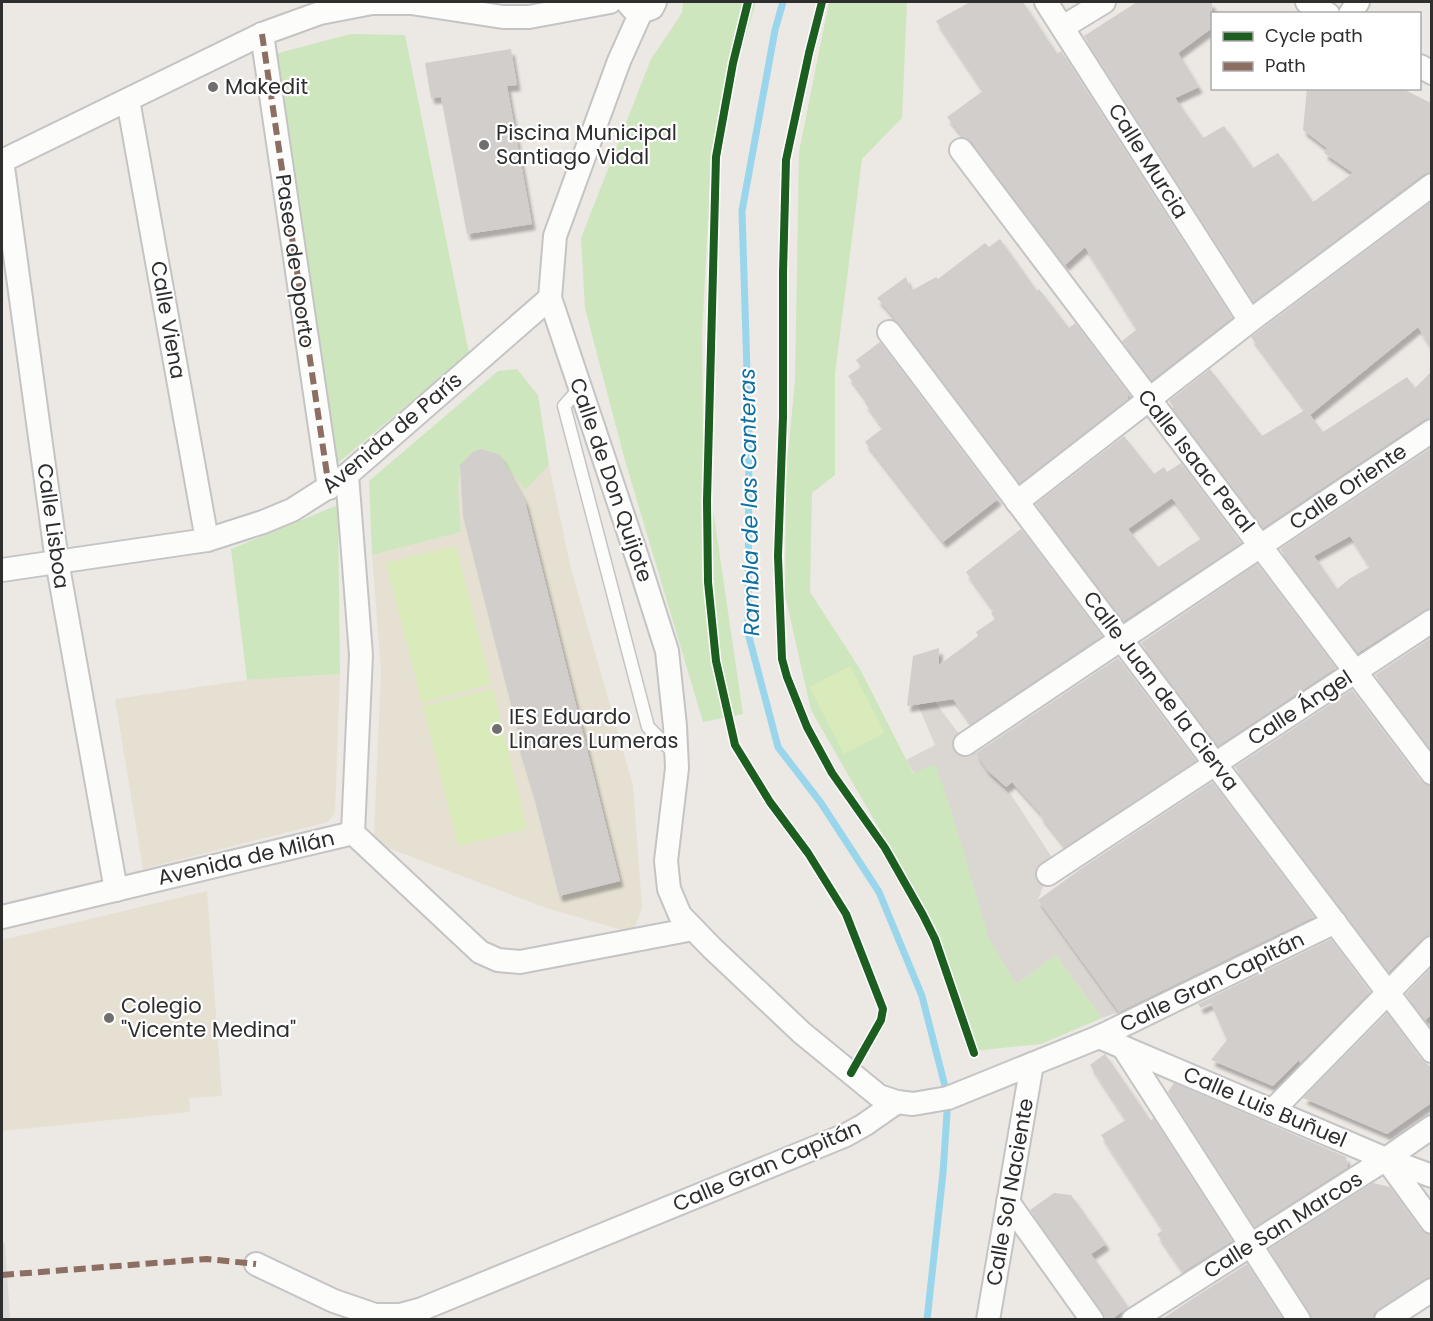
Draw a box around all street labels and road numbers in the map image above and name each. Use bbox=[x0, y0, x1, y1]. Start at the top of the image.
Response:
street label: Calle Murcia bbox=[1101, 98, 1195, 224]
street label: Paseo de Oporto bbox=[269, 172, 322, 350]
street label: Calle Viena bbox=[144, 259, 193, 381]
street label: Avenida de París bbox=[315, 365, 468, 500]
street label: Calle de Don Quijote bbox=[563, 374, 660, 586]
street label: Calle Isaac Peral bbox=[1131, 383, 1262, 538]
street label: Calle Oriente bbox=[1283, 437, 1412, 537]
street label: Calle Lisboa bbox=[30, 461, 77, 591]
street label: Calle Juan de la Cierva bbox=[1077, 585, 1246, 797]
street label: Calle Ángel bbox=[1242, 663, 1358, 752]
street label: Avenida de Milán bbox=[155, 823, 337, 892]
street label: Calle Gran Capitán bbox=[1115, 924, 1309, 1039]
street label: Calle Luis Buñuel bbox=[1179, 1059, 1351, 1154]
street label: Calle Sol Naciente bbox=[979, 1096, 1040, 1288]
street label: Calle Gran Capitán bbox=[668, 1113, 865, 1218]
street label: Calle San Marcos bbox=[1198, 1164, 1368, 1285]

